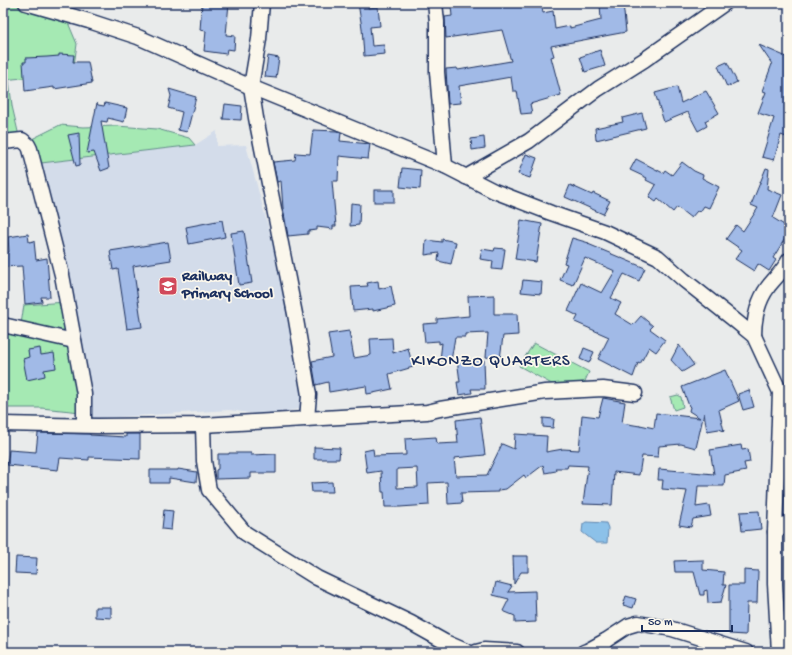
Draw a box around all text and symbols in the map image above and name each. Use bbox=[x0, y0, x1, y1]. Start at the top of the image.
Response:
place label: Railway Primary School bbox=[181, 268, 274, 303]
school or university icon: Railway Primary School bbox=[157, 275, 179, 297]
district label: KIKONZO QUARTERS bbox=[411, 352, 571, 372]
scale bar bbox=[642, 607, 732, 633]
text: 50 m bbox=[648, 616, 673, 630]

